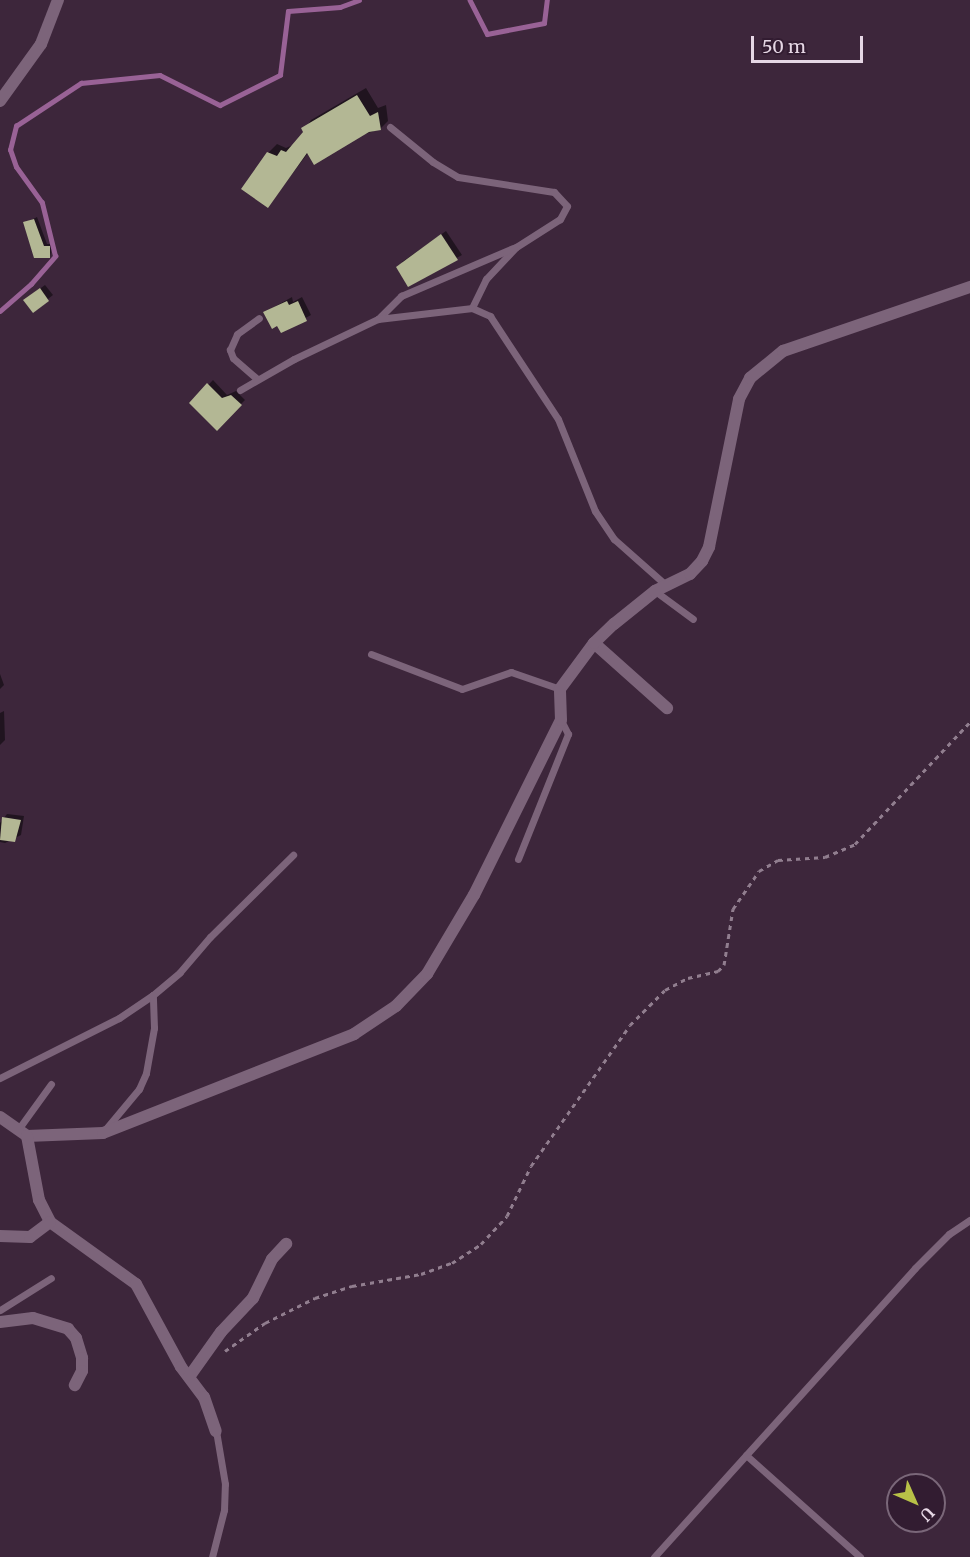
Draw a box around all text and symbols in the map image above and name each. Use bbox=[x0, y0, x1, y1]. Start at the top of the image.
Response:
scale bar bbox=[754, 24, 866, 62]
text: 50 m bbox=[762, 35, 806, 58]
north arrow bbox=[886, 1473, 946, 1533]
text: U bbox=[916, 1503, 939, 1526]

